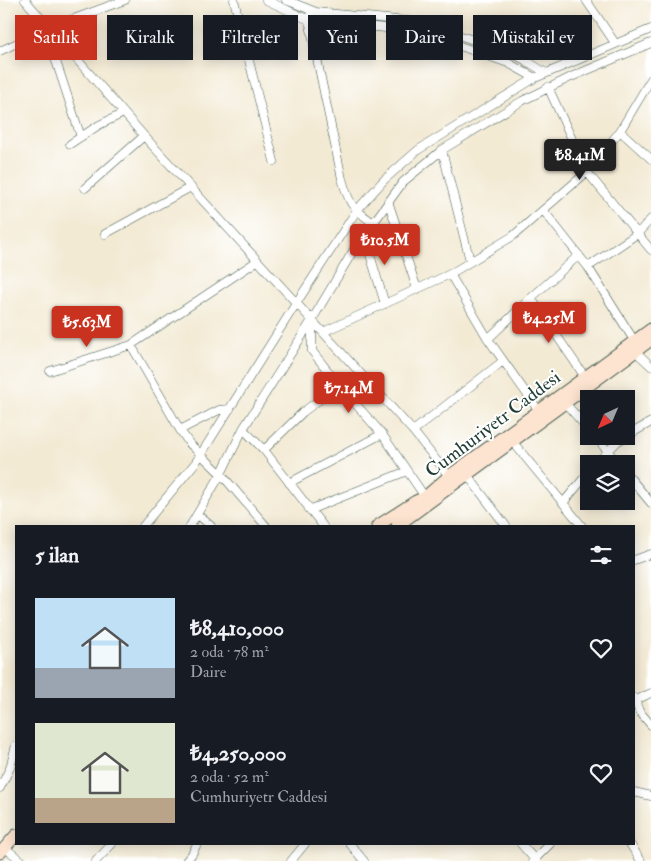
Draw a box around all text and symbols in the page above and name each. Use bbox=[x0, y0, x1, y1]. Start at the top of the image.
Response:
chip: Satılık bbox=[15, 15, 97, 60]
chip: Kiralık bbox=[107, 15, 193, 60]
chip: Filtreler bbox=[203, 15, 298, 60]
chip: Yeni bbox=[308, 15, 376, 60]
chip: Daire bbox=[386, 15, 463, 60]
chip: Müstakil ev bbox=[473, 15, 592, 60]
pin: ₺8.41M bbox=[539, 138, 621, 181]
text: ₺8.41M bbox=[555, 145, 605, 165]
pin: ₺10.5M bbox=[344, 224, 426, 266]
text: ₺10.5M bbox=[361, 230, 409, 250]
pin: ₺4.25M bbox=[508, 302, 590, 344]
pin: ₺5.63M bbox=[46, 306, 128, 348]
text: ₺4.25M bbox=[523, 308, 575, 328]
text: ₺5.63M bbox=[63, 312, 111, 332]
street label: Cumhuriyetr Caddesi bbox=[421, 365, 565, 483]
pin: ₺7.14M bbox=[308, 372, 390, 414]
text: ₺7.14M bbox=[324, 378, 374, 398]
north arrow bbox=[580, 390, 635, 445]
map controls bbox=[580, 390, 635, 510]
button: layers bbox=[580, 455, 635, 510]
icon: filters bbox=[587, 541, 615, 569]
text: 5 ilan bbox=[35, 542, 79, 569]
text: ₺8,410,000 bbox=[190, 615, 284, 642]
icon: home bbox=[75, 618, 135, 678]
icon: heart bbox=[587, 634, 615, 662]
text: 2 oda · 78 m² bbox=[190, 642, 269, 662]
text: Daire bbox=[190, 662, 226, 682]
text: ₺4,250,000 bbox=[190, 740, 286, 767]
icon: home bbox=[75, 743, 135, 803]
icon: heart bbox=[587, 759, 615, 787]
text: 2 oda · 52 m² bbox=[190, 767, 269, 787]
text: Cumhuriyetr Caddesi bbox=[190, 787, 328, 807]

